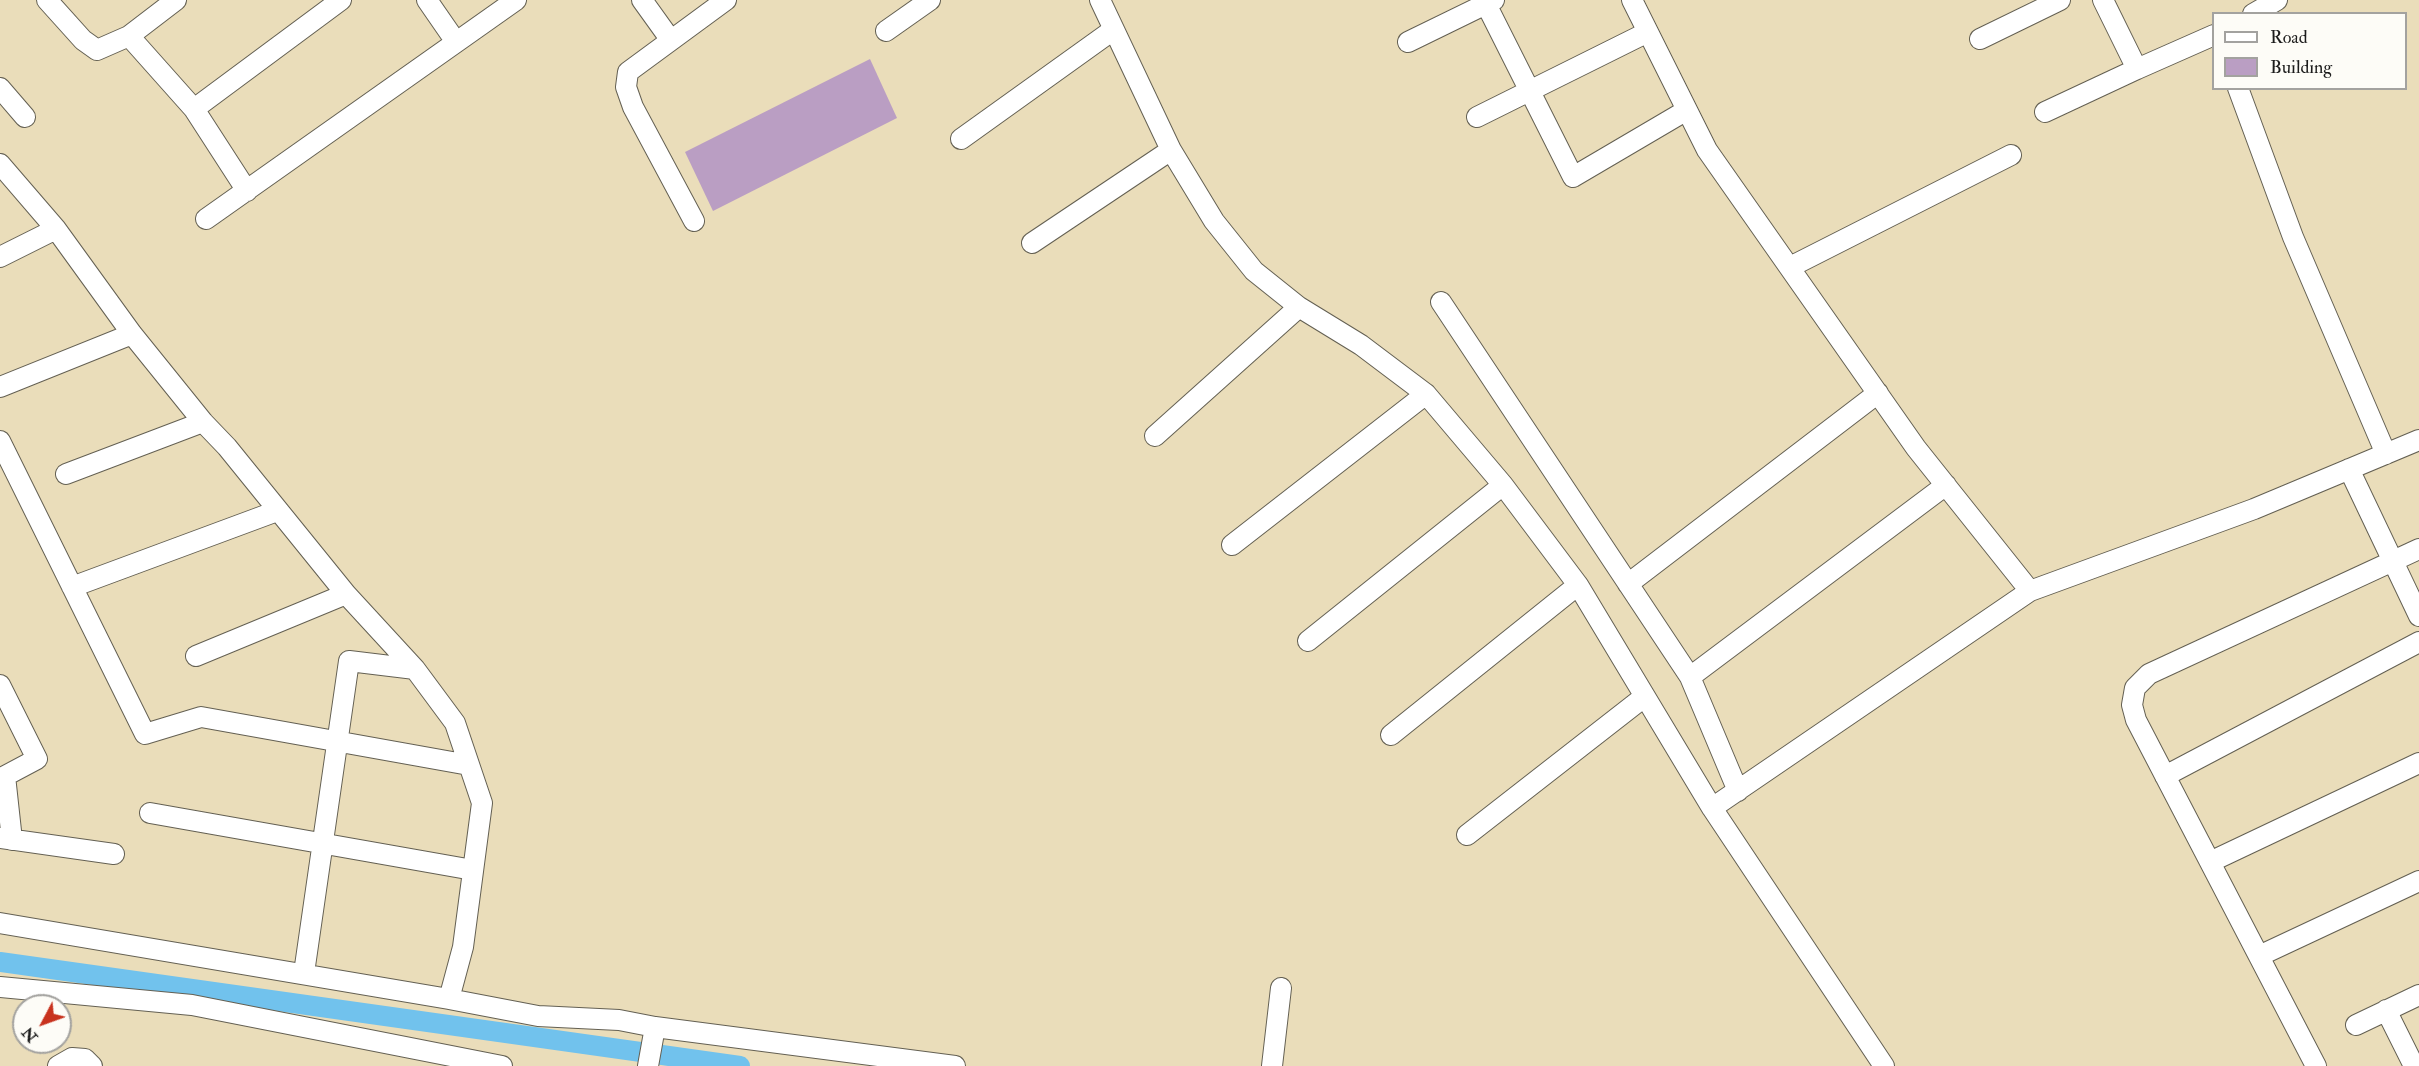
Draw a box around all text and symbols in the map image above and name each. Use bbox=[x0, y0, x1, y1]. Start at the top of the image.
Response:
legend bbox=[2212, 12, 2407, 90]
text: Road bbox=[2270, 26, 2308, 49]
text: Building bbox=[2270, 56, 2332, 79]
north arrow bbox=[12, 994, 72, 1054]
text: N bbox=[18, 1023, 42, 1046]

